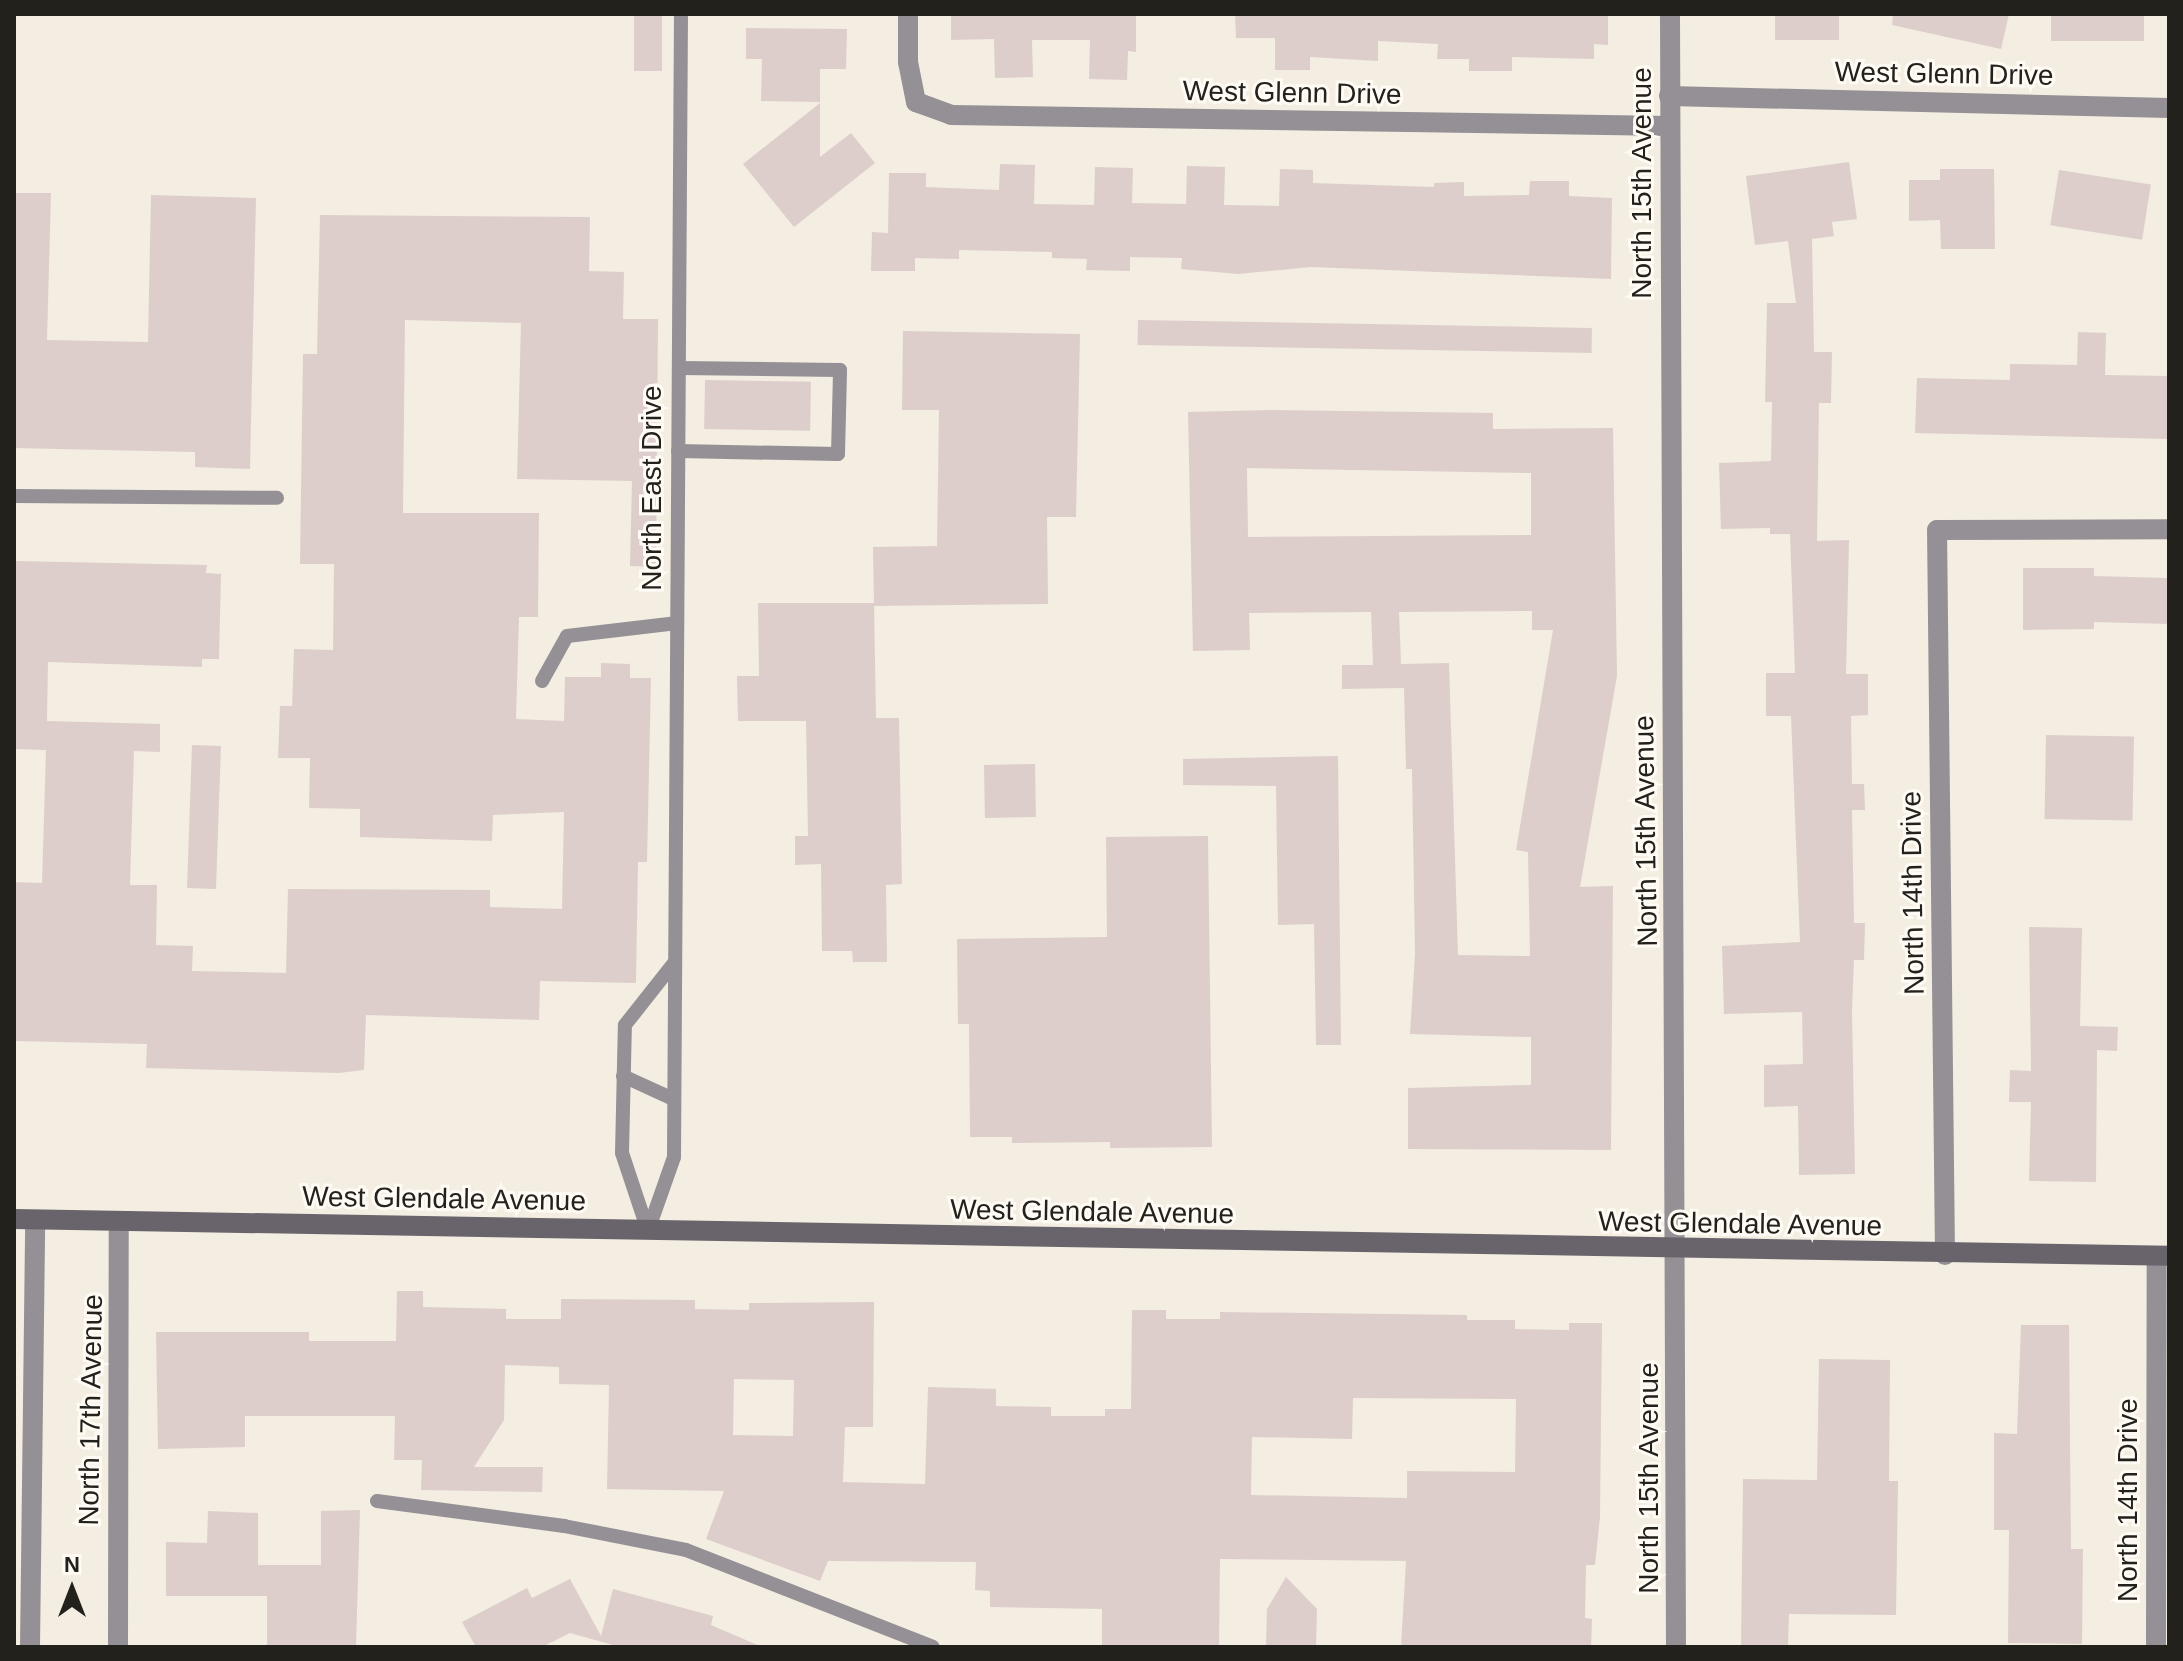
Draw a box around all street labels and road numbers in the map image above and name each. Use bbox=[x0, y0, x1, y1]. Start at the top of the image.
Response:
street label: West Glenn Drive bbox=[1834, 55, 2054, 93]
street label: North 15th Avenue bbox=[1625, 67, 1659, 299]
street label: West Glenn Drive bbox=[1182, 74, 1402, 112]
street label: North East Drive bbox=[635, 385, 669, 591]
street label: North 15th Avenue bbox=[1627, 714, 1665, 948]
street label: North 14th Drive bbox=[1894, 791, 1932, 995]
street label: West Glendale Avenue bbox=[301, 1180, 587, 1218]
street label: West Glendale Avenue bbox=[949, 1193, 1235, 1231]
street label: West Glendale Avenue bbox=[1597, 1205, 1883, 1243]
street label: North 17th Avenue bbox=[72, 1293, 110, 1527]
street label: North 15th Avenue bbox=[1632, 1362, 1666, 1594]
street label: North 14th Drive bbox=[2111, 1398, 2145, 1602]

